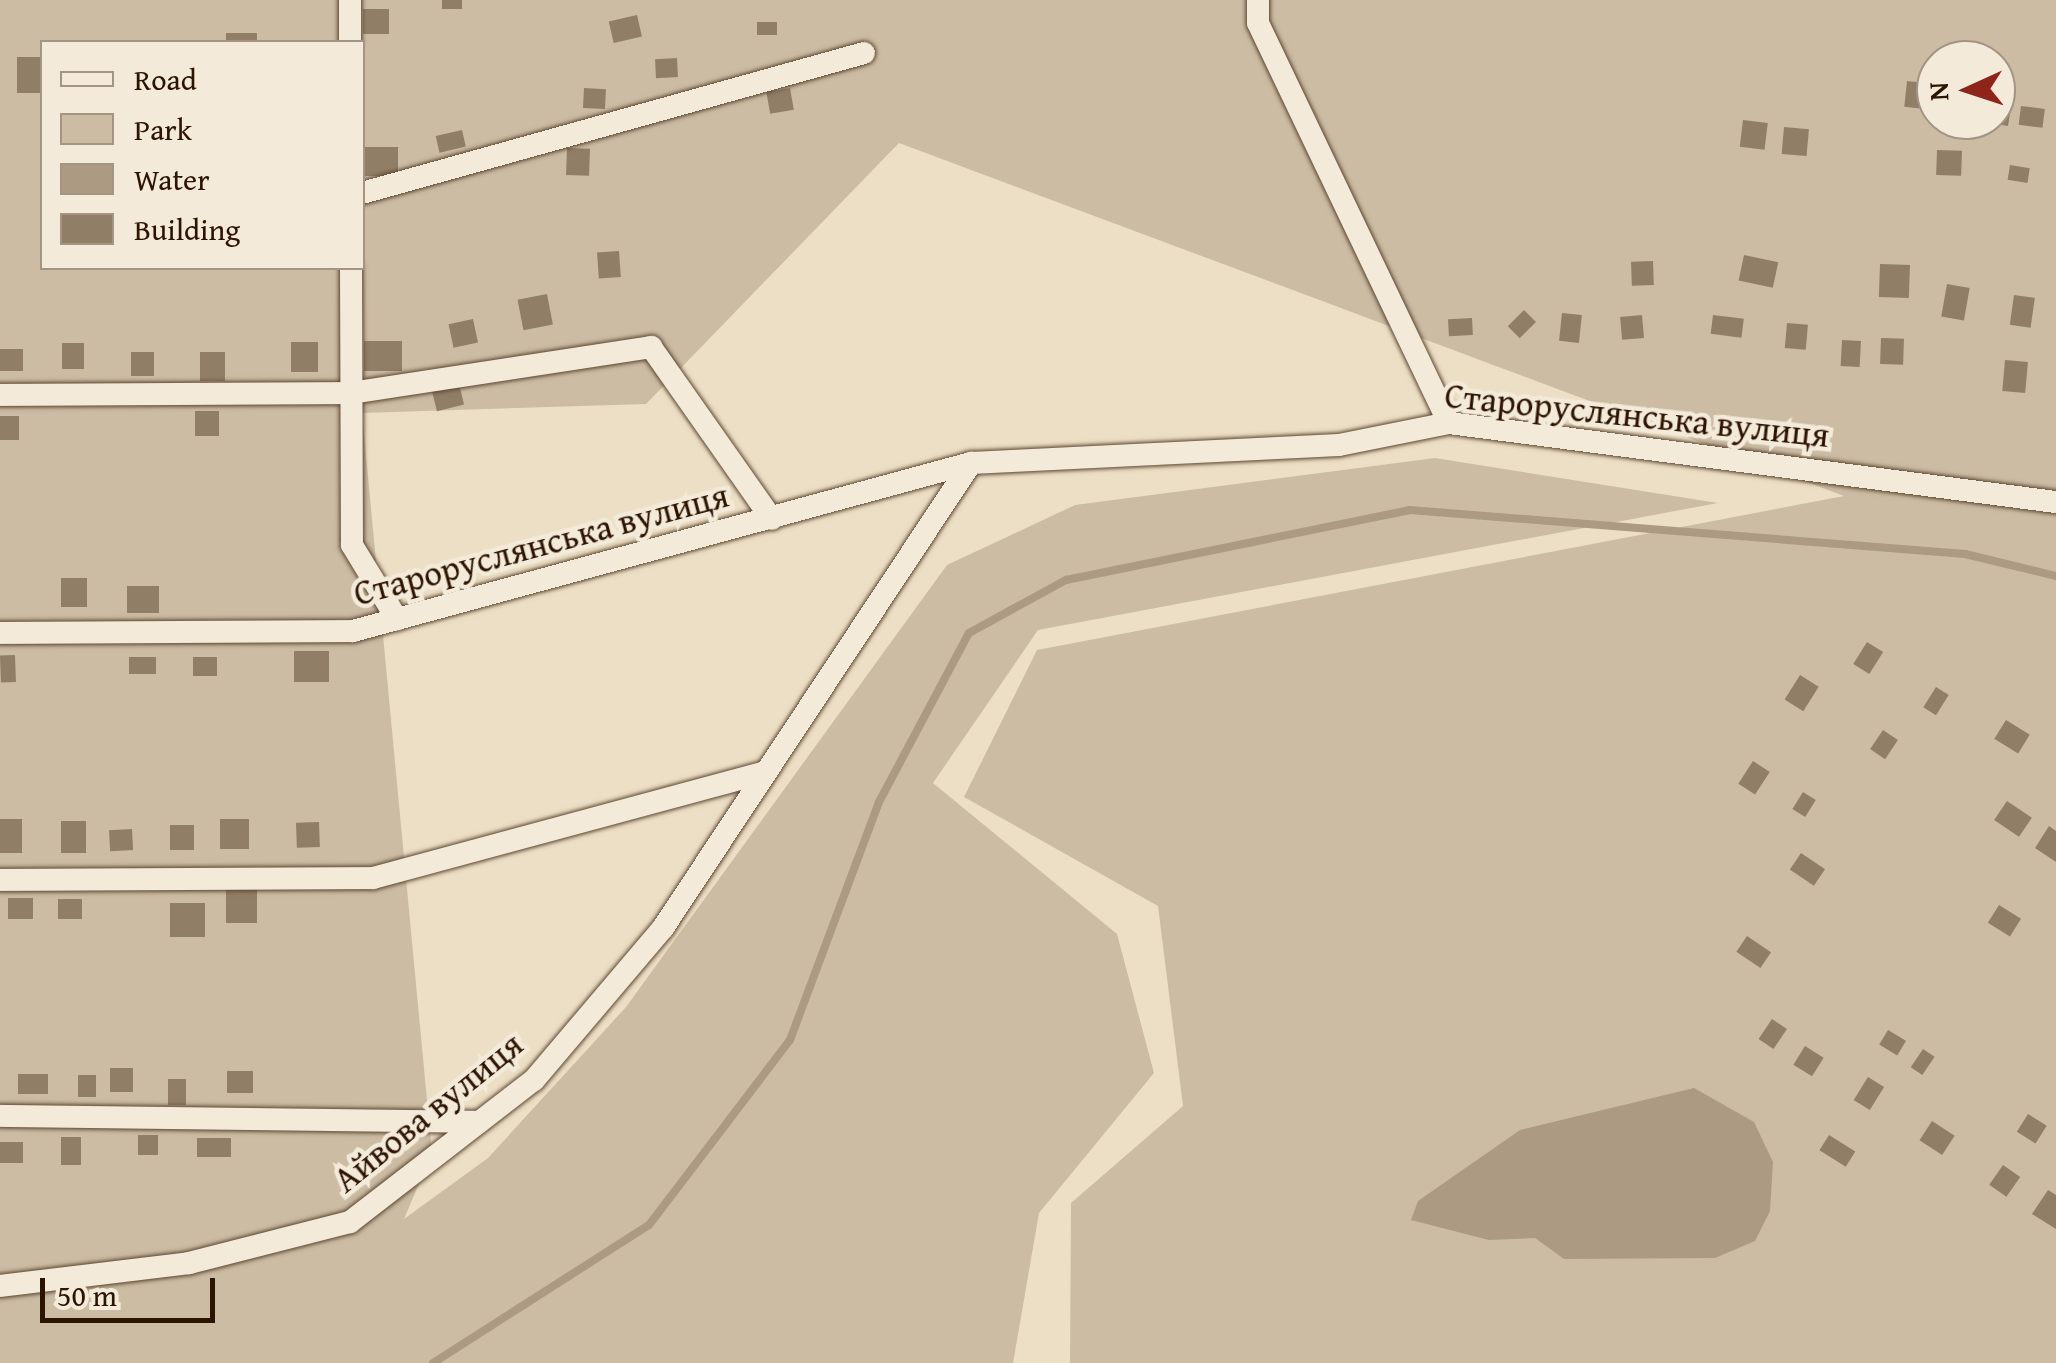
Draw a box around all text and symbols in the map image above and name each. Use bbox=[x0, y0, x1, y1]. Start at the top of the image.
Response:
legend bbox=[40, 40, 365, 270]
north arrow bbox=[1916, 40, 2016, 140]
text: Road bbox=[134, 57, 197, 101]
text: N bbox=[1917, 81, 1959, 102]
text: Park bbox=[134, 107, 192, 151]
text: Water bbox=[134, 157, 210, 201]
text: Building bbox=[134, 207, 240, 251]
street label: Староруслянська вулиця bbox=[1443, 374, 1831, 456]
street label: Староруслянська вулиця bbox=[349, 474, 733, 614]
street label: Айвова вулиця bbox=[325, 1023, 531, 1201]
scale bar bbox=[45, 1258, 220, 1320]
text: 50 m bbox=[57, 1273, 117, 1317]

